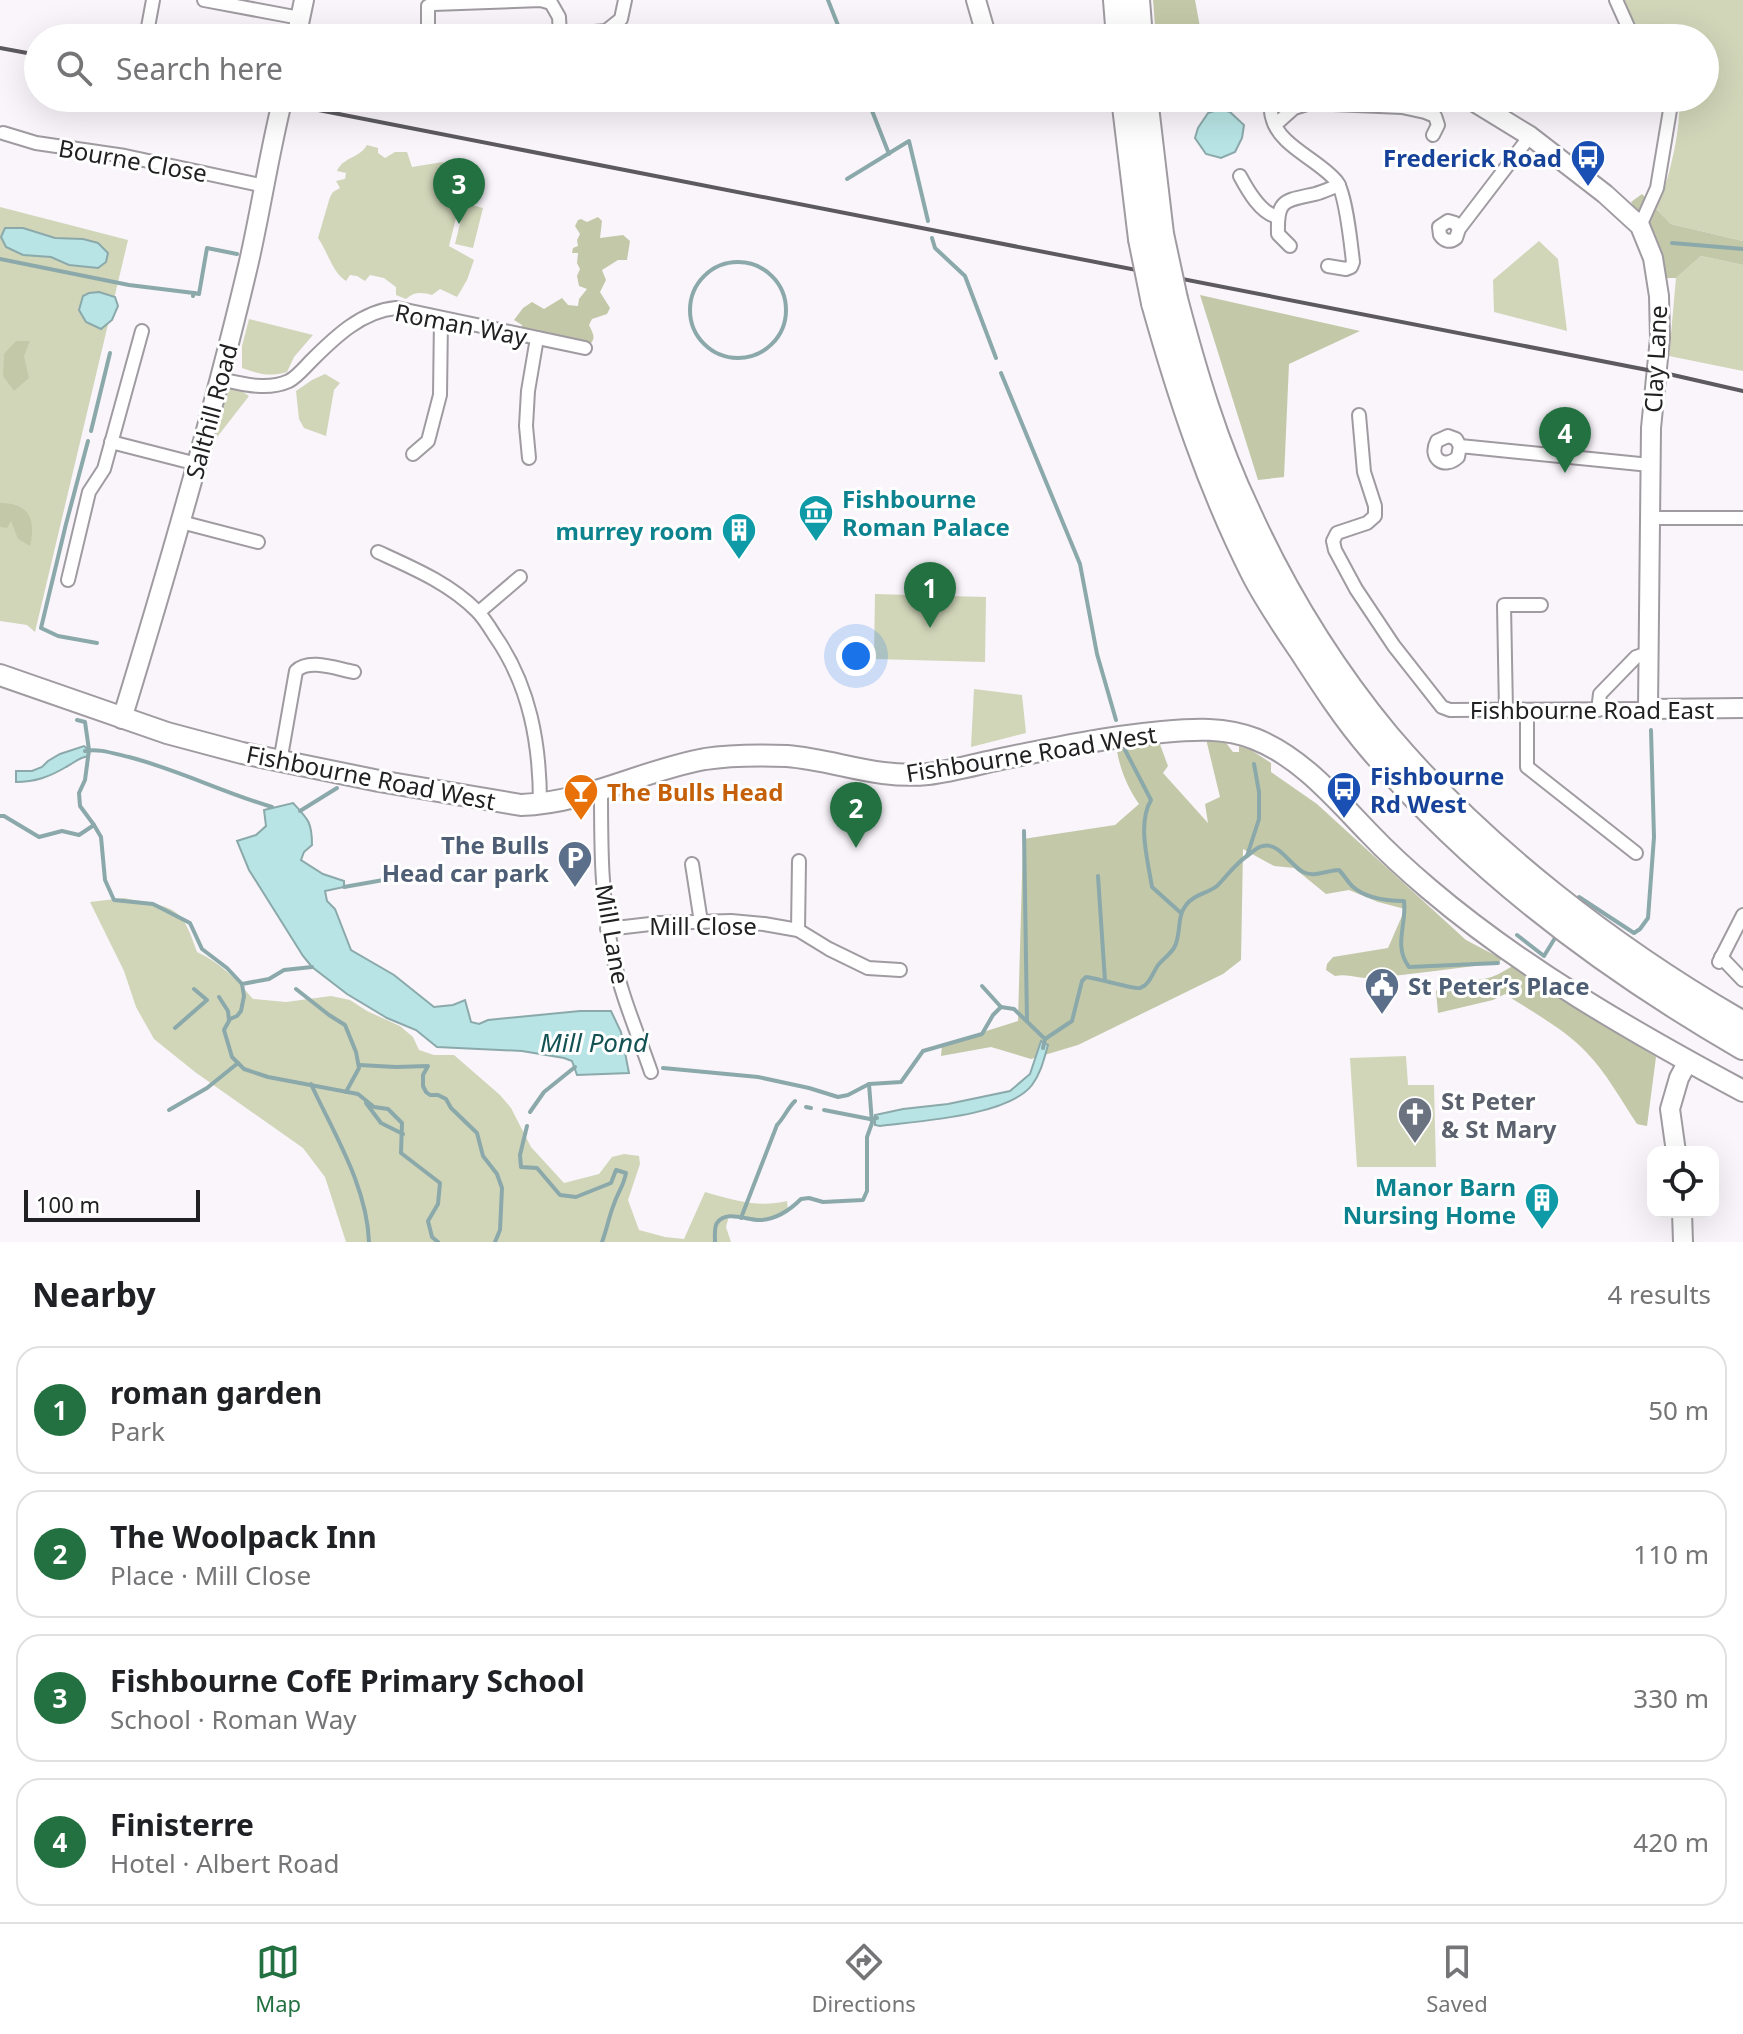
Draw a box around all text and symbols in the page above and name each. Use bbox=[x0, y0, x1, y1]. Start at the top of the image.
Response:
search box bbox=[24, 24, 1719, 112]
icon: search bbox=[52, 46, 96, 90]
text: Search here bbox=[116, 48, 283, 89]
street label: Bourne Close bbox=[56, 131, 210, 189]
bus stop icon: Frederick Road bbox=[1569, 138, 1607, 188]
place label: Frederick Road bbox=[1383, 141, 1562, 174]
pin: 3 bbox=[433, 158, 485, 224]
street label: Roman Way bbox=[392, 295, 531, 353]
street label: Clay Lane bbox=[1636, 304, 1674, 414]
street label: Salthill Road bbox=[177, 340, 245, 482]
pin: 4 bbox=[1539, 407, 1591, 473]
place label: Fishbourne Roman Palace bbox=[842, 482, 1010, 543]
museum icon: Fishbourne Roman Palace bbox=[797, 493, 835, 543]
building icon: murrey room bbox=[720, 511, 758, 561]
place label: murrey room bbox=[556, 514, 713, 547]
pin: 1 bbox=[904, 562, 956, 628]
your location bbox=[836, 636, 876, 676]
street label: Fishbourne Road East bbox=[1470, 693, 1715, 726]
street label: Fishbourne Road West bbox=[903, 717, 1159, 789]
street label: Fishbourne Road West bbox=[244, 737, 499, 817]
place label: Fishbourne Rd West bbox=[1370, 759, 1504, 820]
bus stop icon: Fishbourne Rd West bbox=[1325, 770, 1363, 820]
bar icon: The Bulls Head bbox=[562, 772, 600, 822]
place label: The Bulls Head bbox=[607, 775, 783, 808]
pin: 2 bbox=[830, 782, 882, 848]
place label: The Bulls Head car park bbox=[382, 828, 549, 889]
parking icon: The Bulls Head car park bbox=[556, 839, 594, 889]
street label: Mill Lane bbox=[588, 881, 638, 987]
street label: Mill Close bbox=[649, 909, 757, 942]
public building icon: St Peter’s Place bbox=[1363, 966, 1401, 1016]
place label: St Peter’s Place bbox=[1408, 969, 1589, 1002]
water label: Mill Pond bbox=[540, 1024, 649, 1060]
place label: St Peter & St Mary bbox=[1441, 1084, 1557, 1145]
church icon: St Peter & St Mary bbox=[1396, 1095, 1434, 1145]
map controls bbox=[1647, 1146, 1719, 1218]
button: locate bbox=[1647, 1146, 1719, 1218]
place label: Manor Barn Nursing Home bbox=[1343, 1170, 1516, 1231]
building icon: Manor Barn Nursing Home bbox=[1523, 1181, 1561, 1231]
scale bar bbox=[24, 1186, 200, 1222]
text: 100 m bbox=[36, 1189, 100, 1219]
text: Nearby bbox=[32, 1271, 156, 1317]
text: 4 results bbox=[1607, 1276, 1711, 1312]
text: roman garden bbox=[110, 1372, 322, 1413]
text: 1 bbox=[53, 1392, 67, 1428]
text: 50 m bbox=[1648, 1392, 1709, 1428]
text: Park bbox=[110, 1413, 165, 1449]
text: The Woolpack Inn bbox=[110, 1516, 377, 1557]
text: 2 bbox=[53, 1536, 67, 1572]
text: 110 m bbox=[1633, 1536, 1709, 1572]
text: Place · Mill Close bbox=[110, 1557, 311, 1593]
text: Fishbourne CofE Primary School bbox=[110, 1660, 585, 1701]
text: 3 bbox=[53, 1680, 67, 1716]
text: 330 m bbox=[1633, 1680, 1709, 1716]
text: School · Roman Way bbox=[110, 1701, 357, 1737]
text: Finisterre bbox=[110, 1804, 254, 1845]
text: 4 bbox=[53, 1824, 67, 1860]
text: 420 m bbox=[1633, 1824, 1709, 1860]
text: Hotel · Albert Road bbox=[110, 1845, 340, 1881]
tab: Map bbox=[255, 1940, 301, 2018]
tab: Directions bbox=[811, 1940, 916, 2018]
tab: Saved bbox=[1426, 1940, 1488, 2018]

